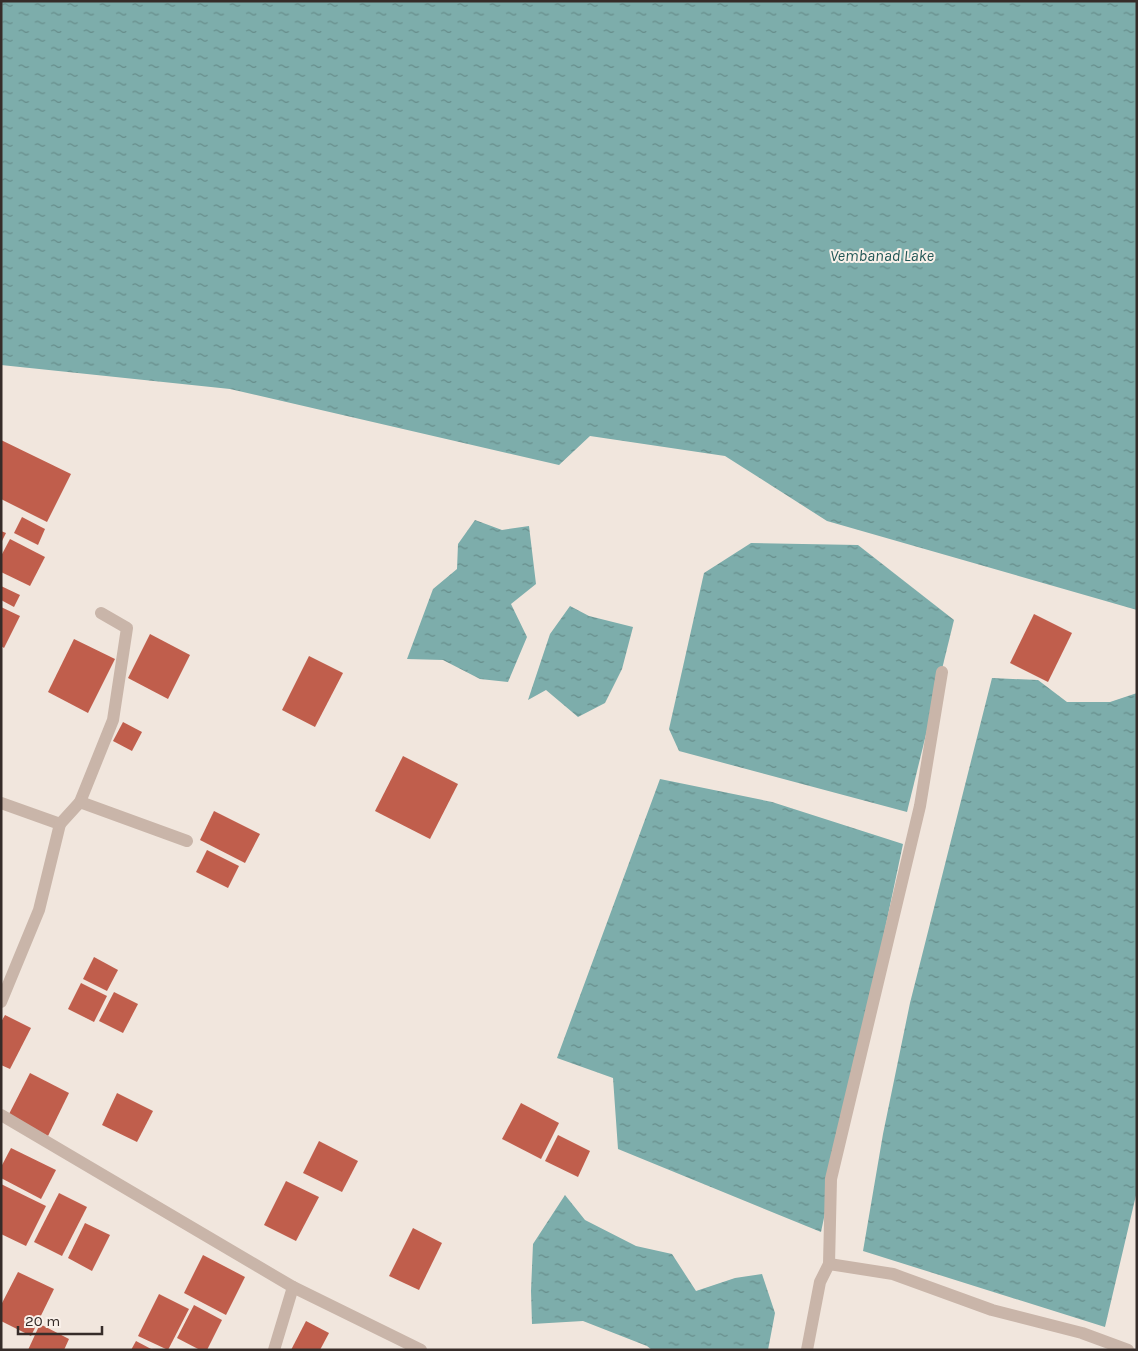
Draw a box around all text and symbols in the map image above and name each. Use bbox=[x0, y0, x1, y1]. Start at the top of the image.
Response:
water label: Vembanad Lake bbox=[830, 246, 935, 265]
scale bar bbox=[18, 1304, 101, 1336]
text: 20 m bbox=[25, 1312, 60, 1330]

